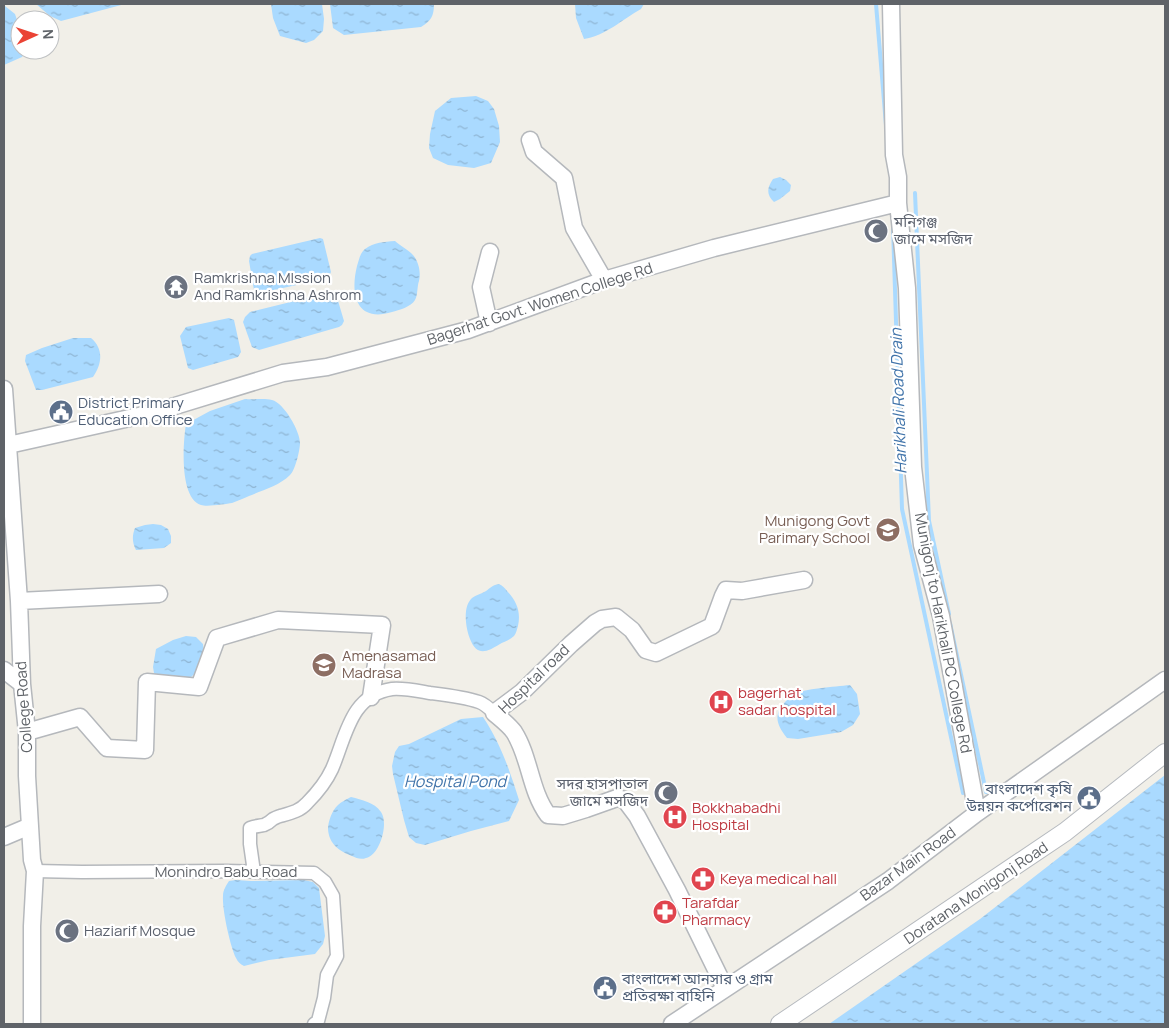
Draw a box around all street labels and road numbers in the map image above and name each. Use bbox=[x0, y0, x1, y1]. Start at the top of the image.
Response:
street label: Bagerhat Govt. Women College Rd bbox=[424, 257, 655, 350]
street label: Munigonj to Harikhali PC College Rd bbox=[910, 511, 977, 755]
street label: Hospital road bbox=[493, 639, 574, 718]
street label: College Road bbox=[10, 661, 37, 753]
street label: Bazar Main Road bbox=[856, 822, 960, 905]
street label: Doratana Monigonj Road bbox=[899, 836, 1052, 949]
street label: Monindro Babu Road bbox=[155, 861, 297, 882]

